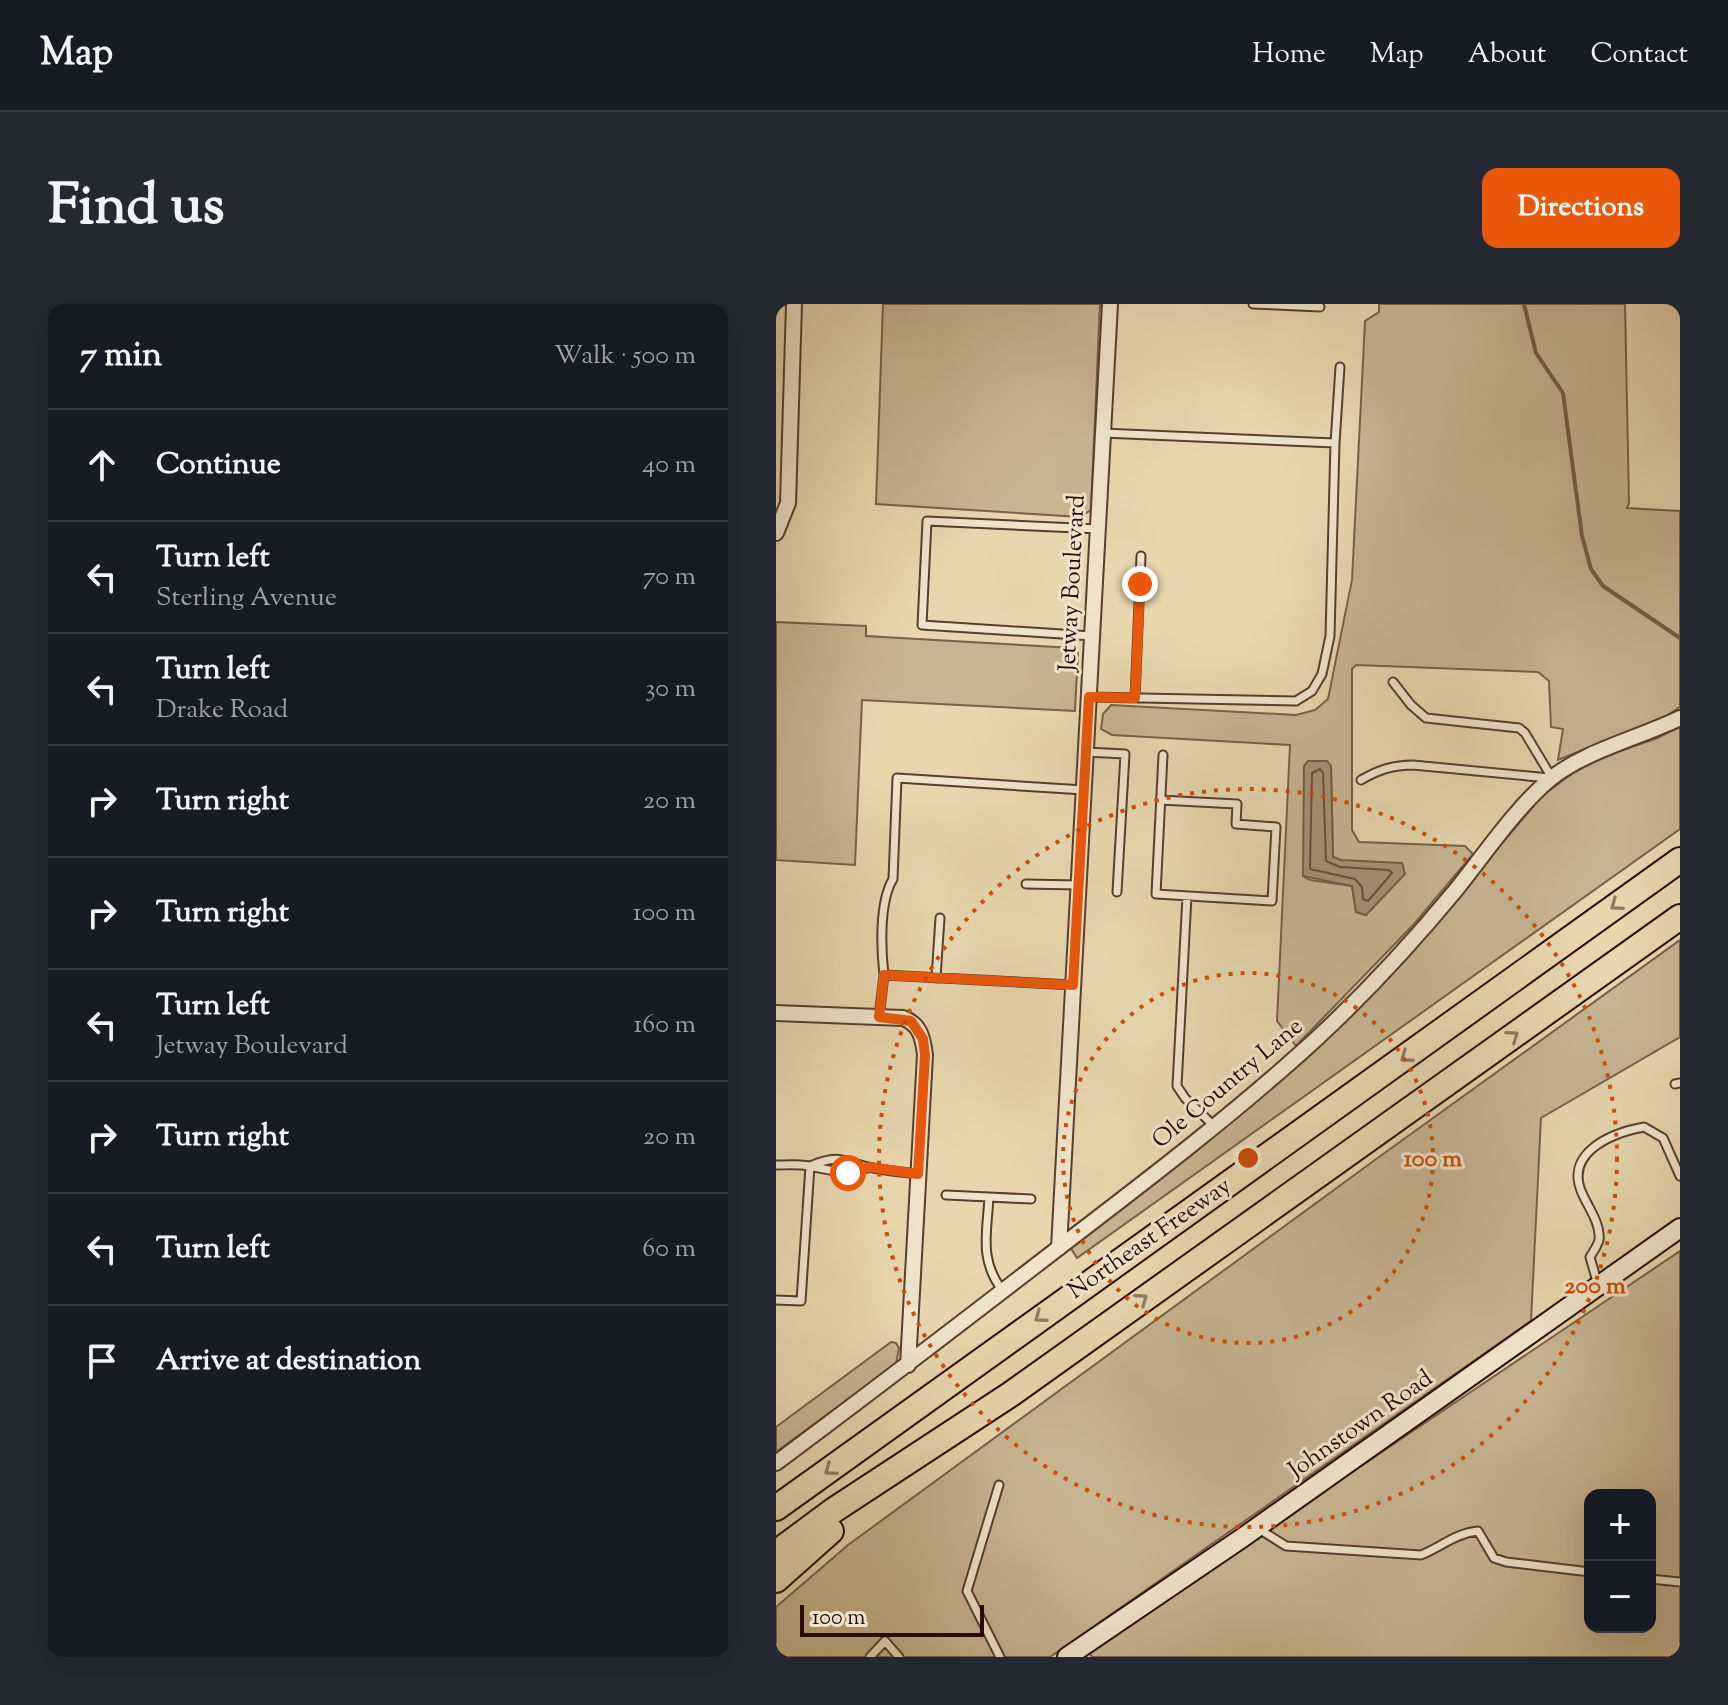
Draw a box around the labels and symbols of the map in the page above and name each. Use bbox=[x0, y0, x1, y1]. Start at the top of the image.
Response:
street label: Jetway Boulevard bbox=[1051, 493, 1095, 674]
route end bbox=[1122, 566, 1158, 602]
one-way arrow bbox=[1611, 895, 1625, 910]
street label: Ole Country Lane bbox=[1145, 1011, 1311, 1157]
one-way arrow bbox=[1504, 1031, 1519, 1045]
one-way arrow bbox=[1400, 1047, 1414, 1062]
text: 100 m bbox=[1404, 1143, 1462, 1177]
centre of rings bbox=[1234, 1144, 1262, 1172]
route start bbox=[830, 1155, 866, 1191]
street label: Northeast Freeway bbox=[1061, 1170, 1239, 1308]
text: 200 m bbox=[1564, 1270, 1626, 1304]
one-way arrow bbox=[1133, 1294, 1148, 1309]
one-way arrow bbox=[1035, 1307, 1049, 1322]
street label: Johnstown Road bbox=[1280, 1362, 1441, 1489]
one-way arrow bbox=[824, 1460, 838, 1474]
scale bar bbox=[800, 1601, 984, 1637]

